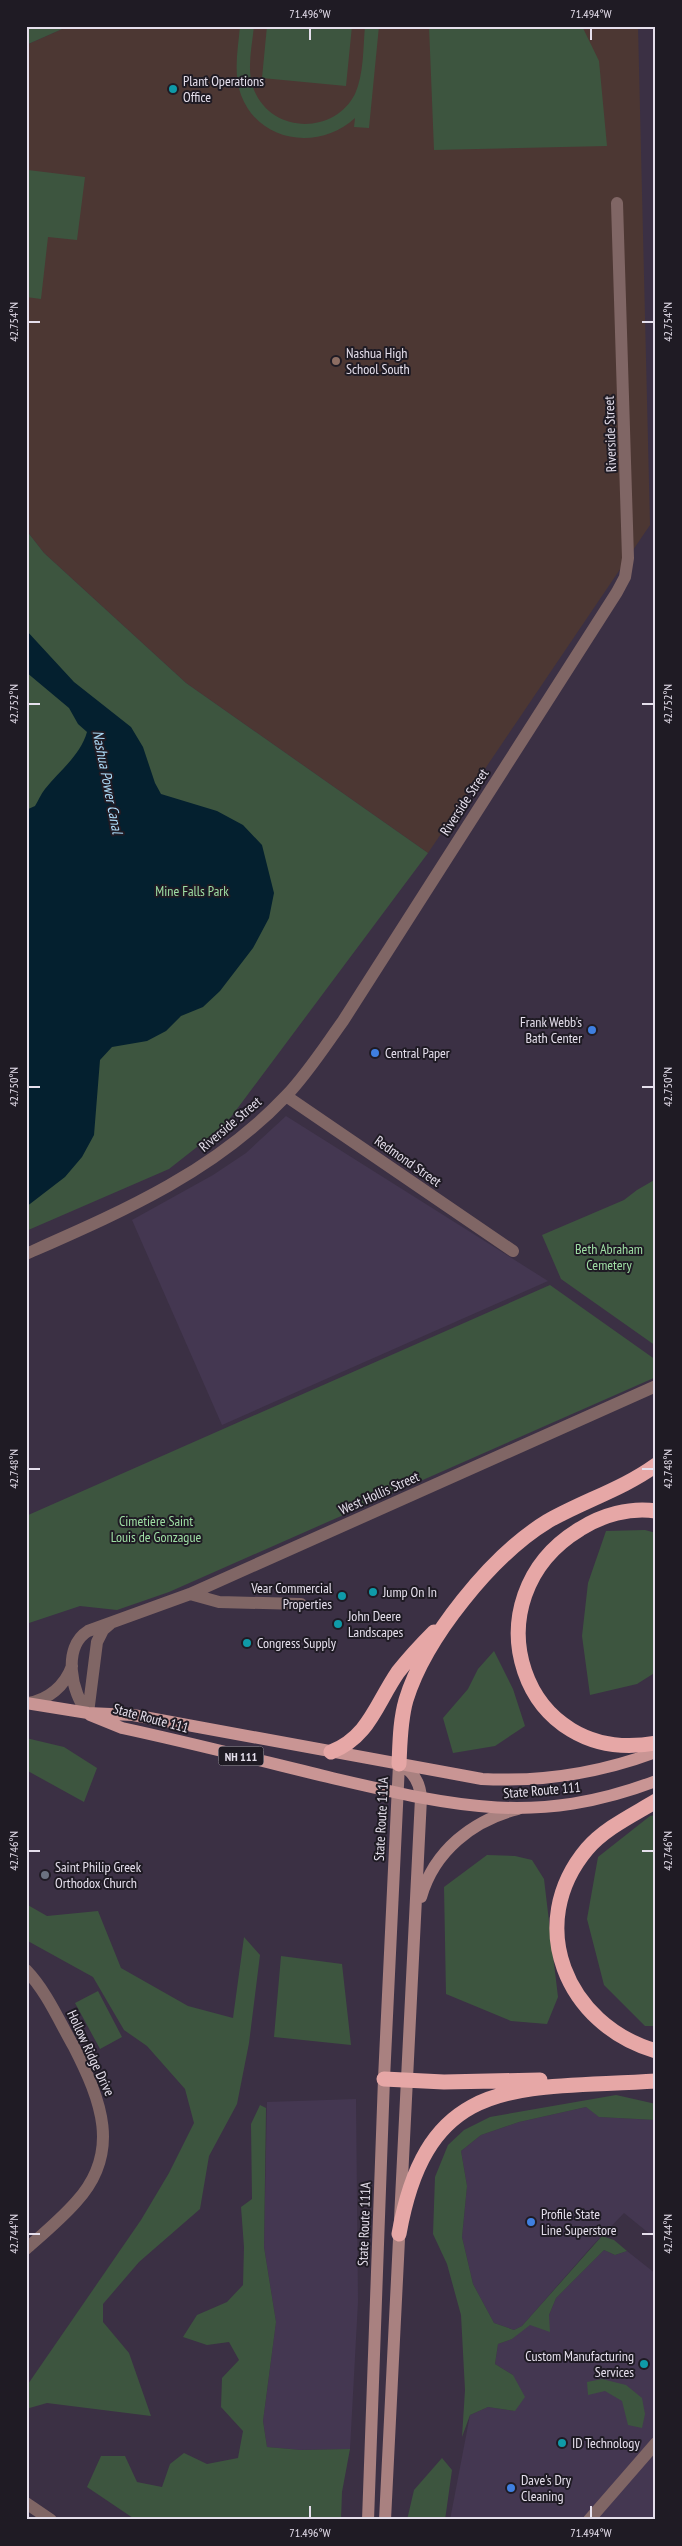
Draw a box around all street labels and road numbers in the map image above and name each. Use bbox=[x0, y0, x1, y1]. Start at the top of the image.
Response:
street label: Riverside Street bbox=[600, 395, 620, 472]
street label: Riverside Street bbox=[436, 765, 492, 839]
street label: Riverside Street bbox=[195, 1092, 265, 1155]
street label: Redmond Street bbox=[371, 1131, 445, 1191]
street label: West Hollis Street bbox=[336, 1467, 422, 1519]
street label: State Route 111 bbox=[111, 1699, 191, 1737]
road number: NH 111 bbox=[218, 1746, 264, 1765]
street label: State Route 111A bbox=[370, 1776, 392, 1862]
street label: State Route 111 bbox=[503, 1778, 581, 1802]
street label: Hollow Ridge Drive bbox=[63, 2007, 119, 2099]
street label: State Route 111A bbox=[354, 2181, 374, 2266]

